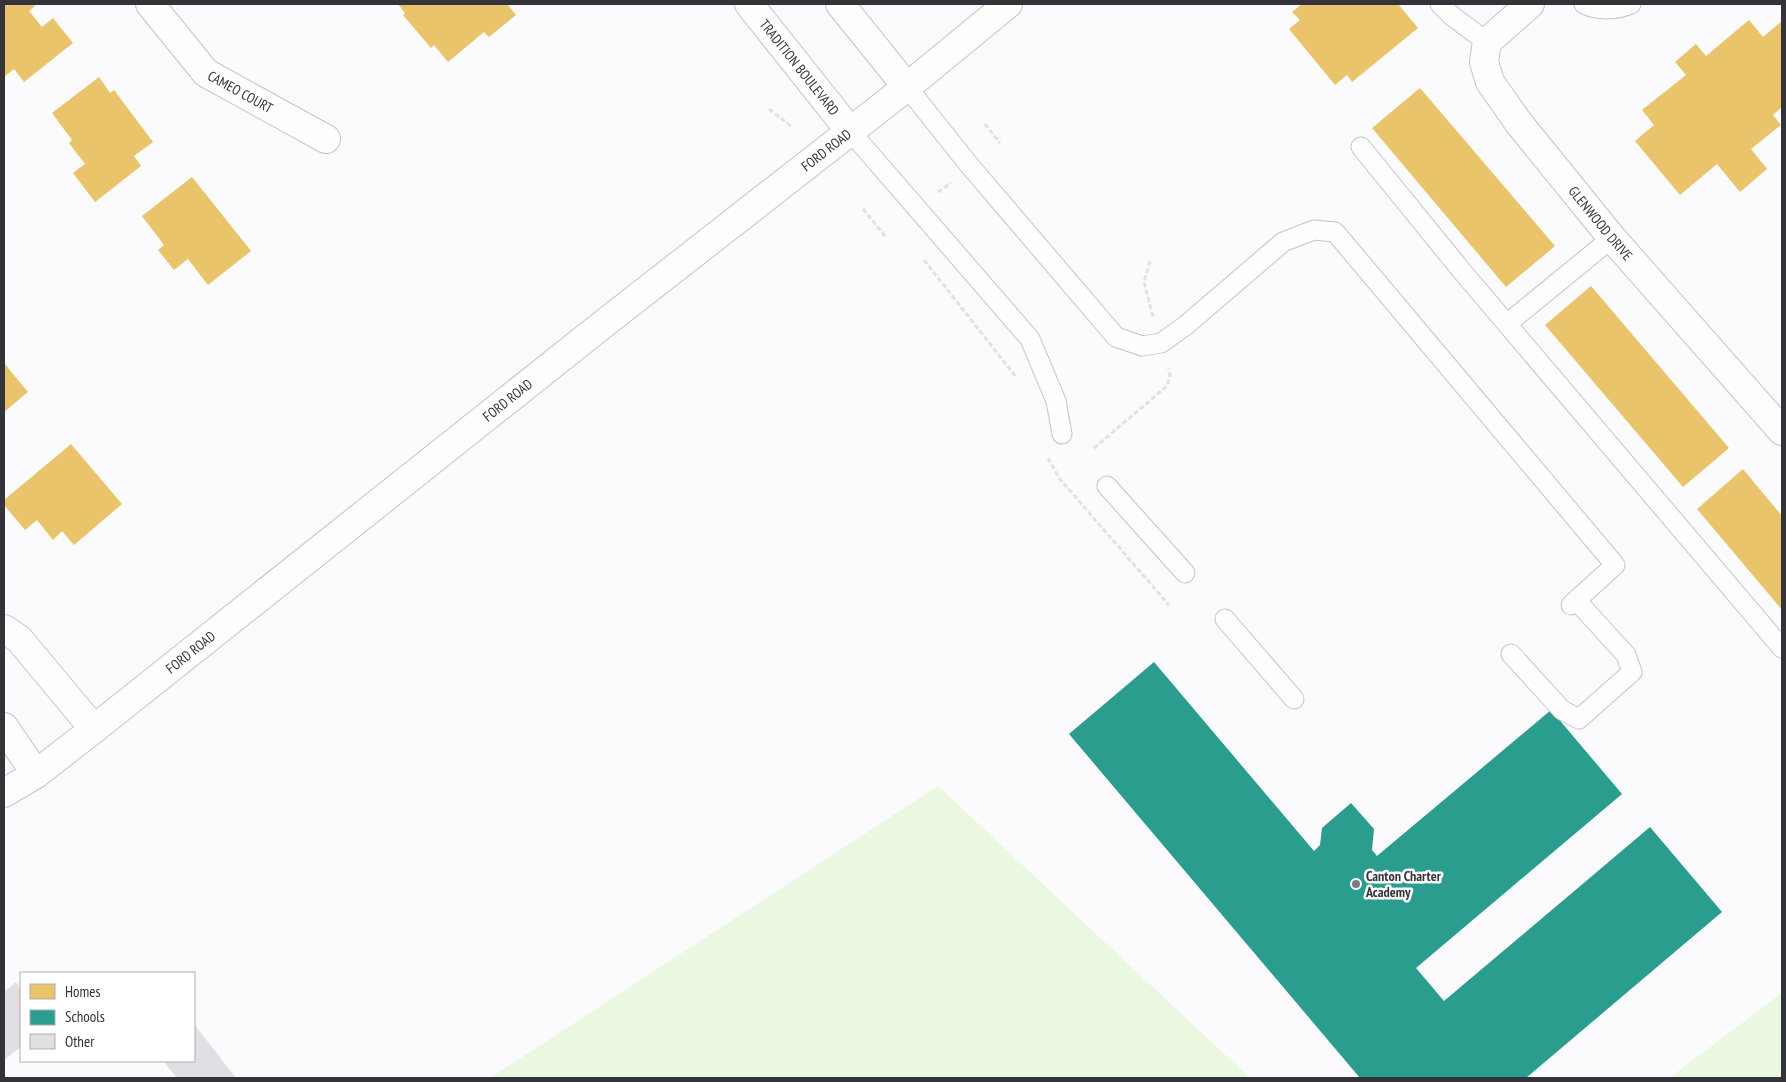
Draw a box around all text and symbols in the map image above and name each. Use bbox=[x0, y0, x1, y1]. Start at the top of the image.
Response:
street label: TRADITION BOULEVARD bbox=[756, 16, 843, 119]
street label: CAMEO COURT bbox=[205, 67, 277, 117]
street label: FORD ROAD bbox=[798, 125, 855, 175]
street label: GLENWOOD DRIVE bbox=[1565, 183, 1637, 264]
street label: FORD ROAD bbox=[479, 375, 536, 425]
street label: FORD ROAD bbox=[162, 627, 219, 677]
place label: Canton Charter Academy bbox=[1365, 867, 1442, 901]
marker: Canton Charter Academy bbox=[1350, 878, 1362, 890]
legend bbox=[20, 972, 195, 1062]
text: Homes bbox=[65, 982, 101, 1001]
text: Schools bbox=[65, 1007, 105, 1026]
text: Other bbox=[65, 1032, 95, 1051]

